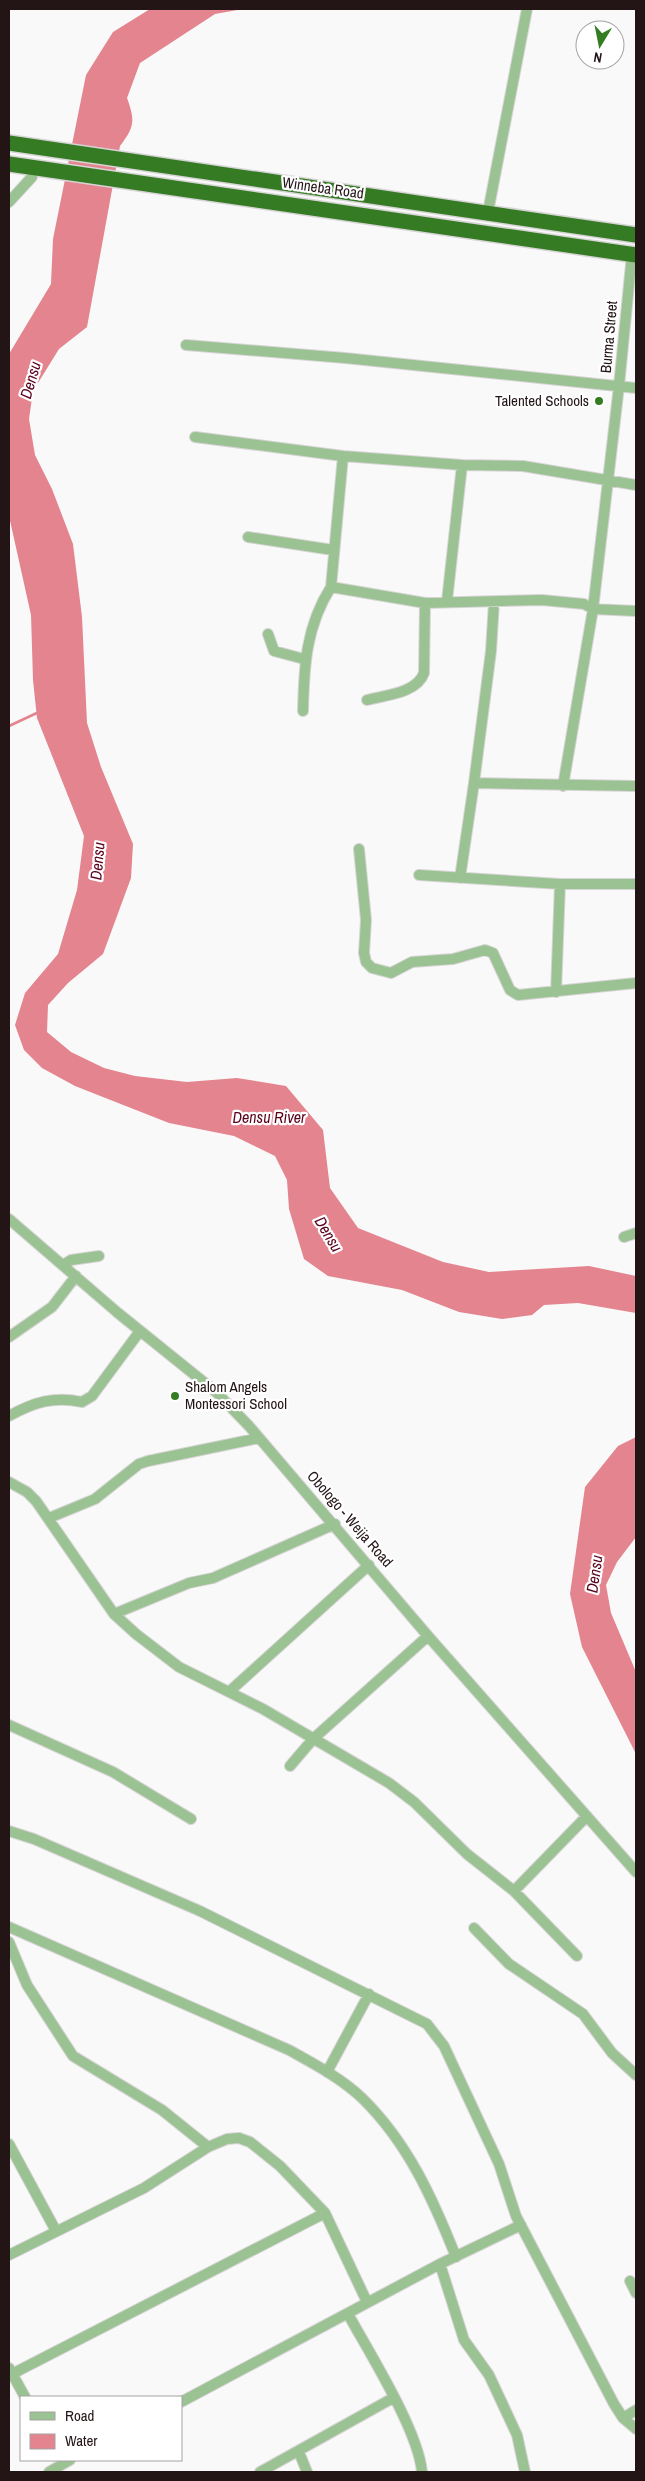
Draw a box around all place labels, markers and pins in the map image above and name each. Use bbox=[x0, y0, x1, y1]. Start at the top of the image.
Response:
place label: Talented Schools bbox=[495, 390, 589, 411]
marker: Talented Schools bbox=[593, 395, 605, 407]
place label: Shalom Angels Montessori School bbox=[185, 1376, 287, 1414]
marker: Shalom Angels Montessori School bbox=[169, 1390, 181, 1402]

